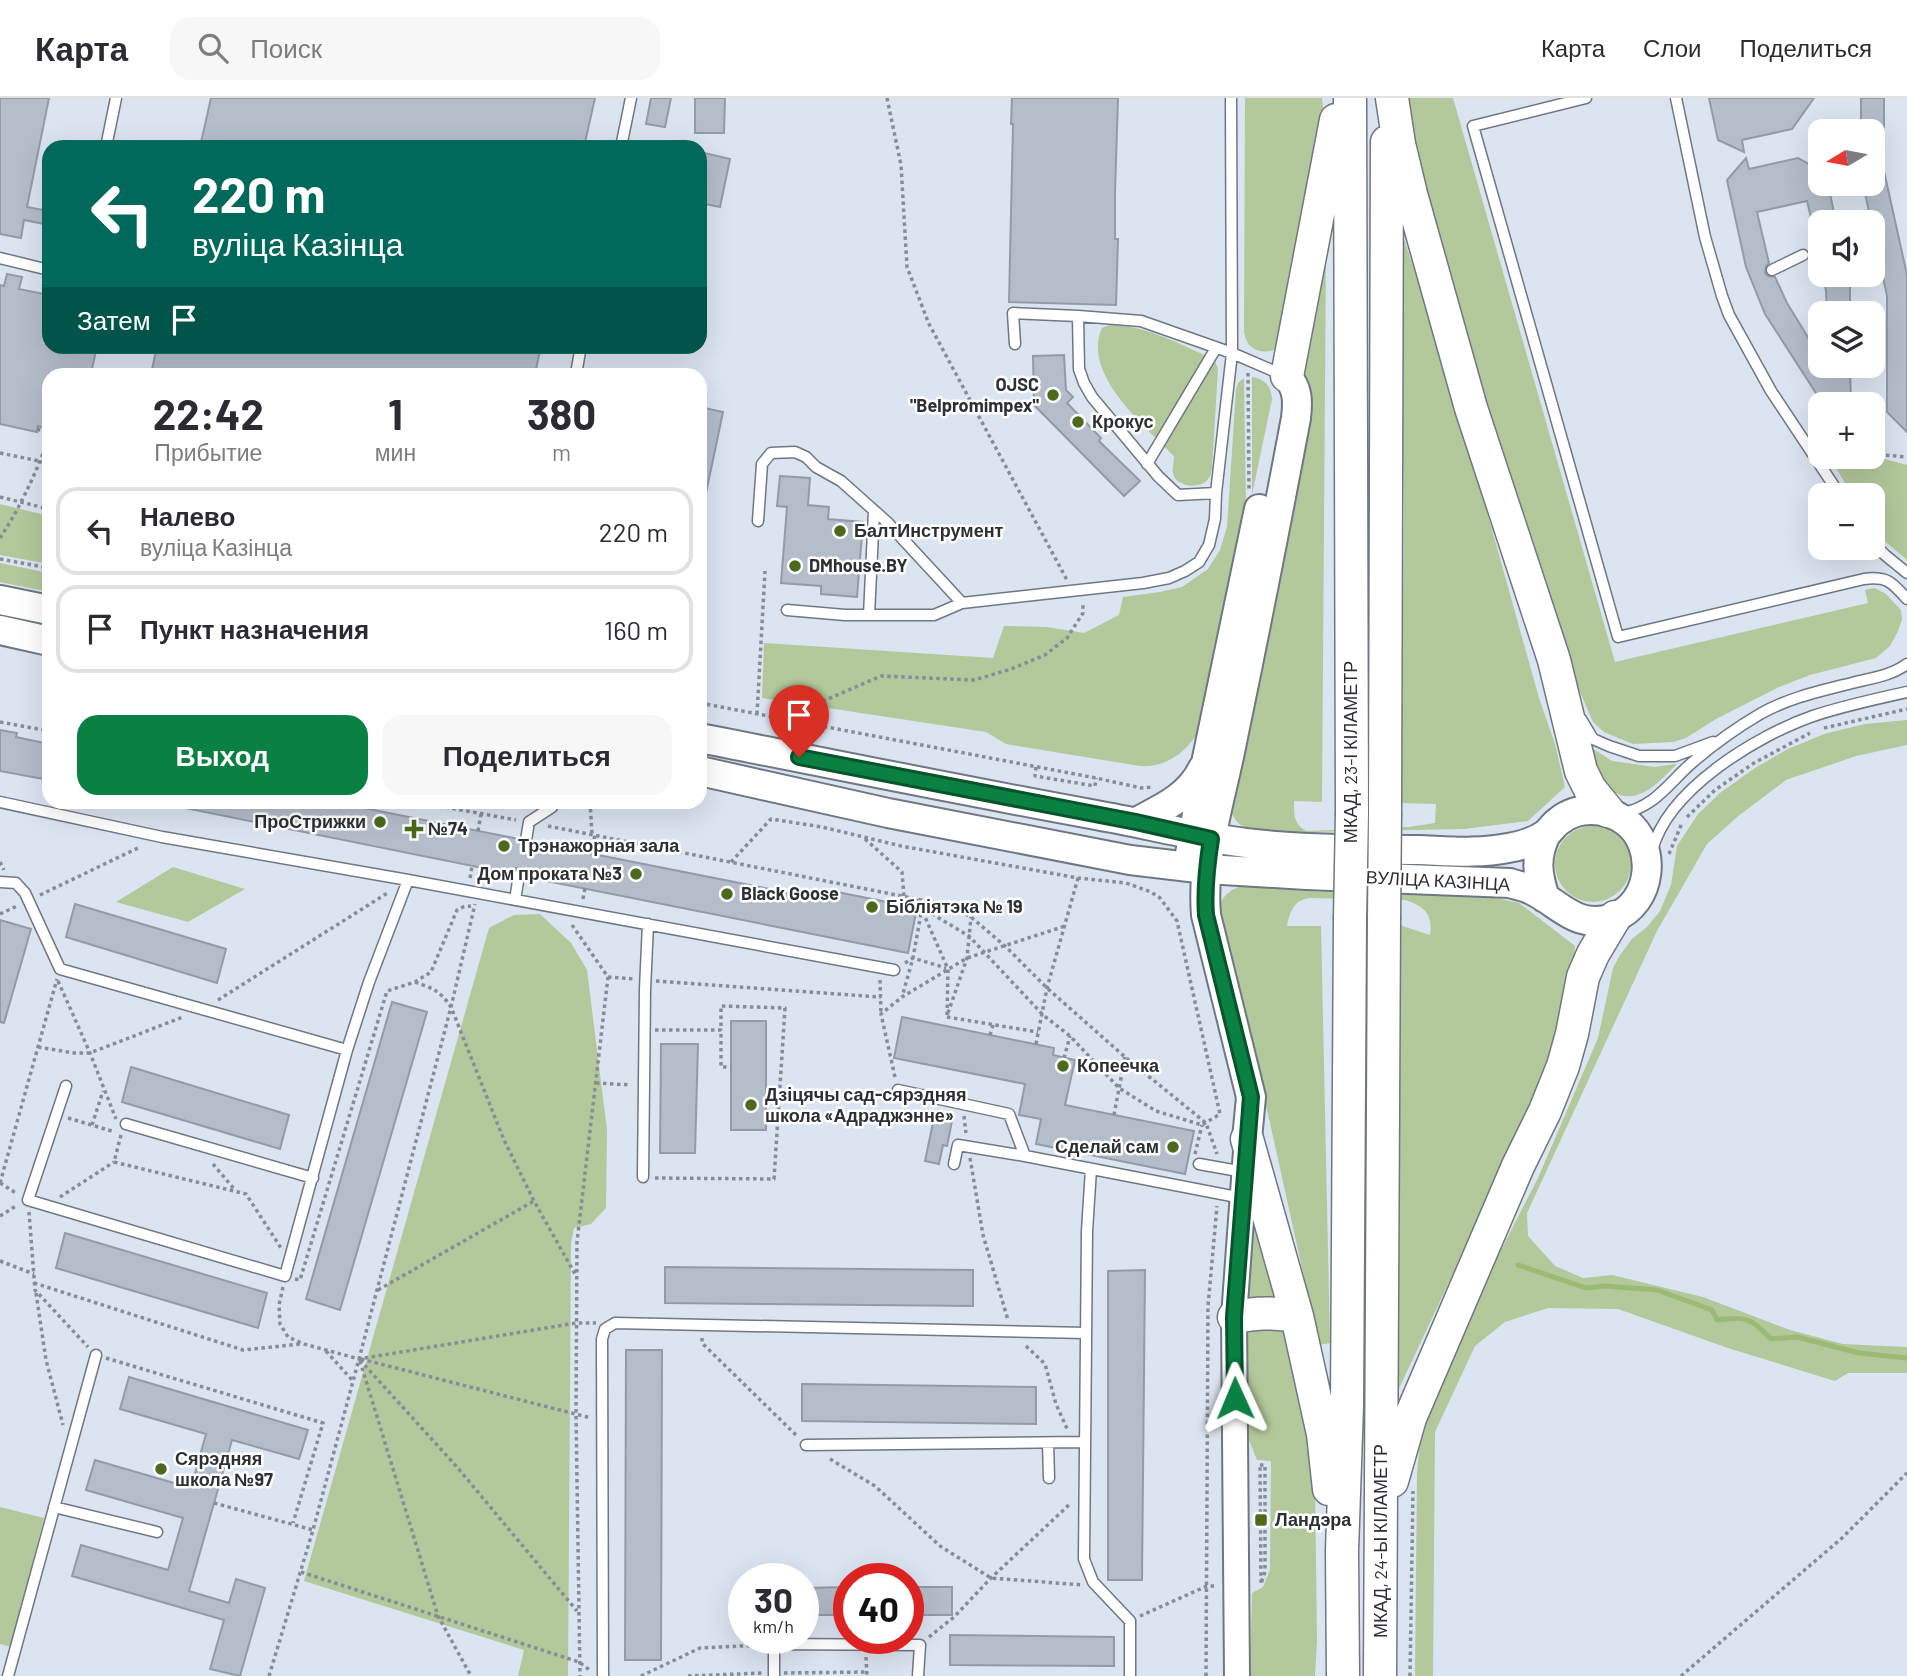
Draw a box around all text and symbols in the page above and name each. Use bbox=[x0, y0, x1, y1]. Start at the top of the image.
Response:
search box bbox=[170, 17, 660, 80]
text: Карта bbox=[35, 28, 128, 68]
icon: search bbox=[194, 29, 232, 67]
text: Поиск bbox=[250, 32, 322, 63]
text: Карта bbox=[1541, 33, 1605, 62]
text: Слои bbox=[1643, 33, 1701, 62]
text: Поделиться bbox=[1739, 33, 1872, 62]
north arrow bbox=[1808, 119, 1885, 196]
map controls bbox=[1808, 119, 1885, 560]
text: 220 m bbox=[192, 164, 326, 223]
icon: left bbox=[77, 168, 168, 259]
button: sound bbox=[1808, 210, 1885, 287]
text: вуліца Казінца bbox=[192, 224, 404, 262]
icon: arrive bbox=[165, 301, 203, 339]
button: layers bbox=[1808, 301, 1885, 378]
text: Затем bbox=[77, 304, 151, 335]
place label: OJSC "Belpromimpex" bbox=[910, 373, 1040, 416]
marker: OJSC "Belpromimpex" bbox=[1045, 387, 1061, 403]
text: 22:42 bbox=[153, 388, 264, 438]
text: 1 bbox=[388, 388, 403, 438]
text: 380 bbox=[527, 388, 596, 438]
button: + bbox=[1808, 392, 1885, 469]
place label: Крокус bbox=[1092, 410, 1154, 432]
marker: Крокус bbox=[1070, 414, 1086, 430]
text: Прибытие bbox=[154, 438, 262, 466]
text: мин bbox=[375, 438, 416, 466]
text: m bbox=[552, 438, 571, 466]
button: − bbox=[1808, 483, 1885, 560]
text: Налево bbox=[140, 500, 235, 531]
icon: left bbox=[81, 512, 119, 550]
text: 220 m bbox=[599, 516, 668, 547]
place label: БалтИнструмент bbox=[854, 519, 1004, 541]
marker: БалтИнструмент bbox=[832, 523, 848, 539]
text: вуліца Казінца bbox=[140, 533, 292, 561]
place label: DMhouse.BY bbox=[809, 554, 908, 576]
marker: DMhouse.BY bbox=[787, 558, 803, 574]
icon: arrive bbox=[81, 610, 119, 648]
text: Пункт назначения bbox=[140, 613, 369, 644]
text: 160 m bbox=[604, 614, 668, 645]
street label: МКАД, 23-І КІЛАМЕТР bbox=[1339, 661, 1361, 843]
pin bbox=[769, 685, 829, 757]
icon: arrive bbox=[780, 696, 818, 734]
button: Выход bbox=[77, 715, 368, 795]
button: Поделиться bbox=[382, 715, 672, 795]
place label: ПроСтрижки bbox=[254, 810, 366, 832]
marker: ПроСтрижки bbox=[372, 814, 388, 830]
place label: №74 bbox=[428, 817, 468, 839]
marker: №74 bbox=[406, 821, 422, 837]
place label: Трэнажорная зала bbox=[518, 834, 680, 856]
marker: Трэнажорная зала bbox=[496, 838, 512, 854]
place label: Дом проката №3 bbox=[477, 862, 622, 884]
street label: ВУЛІЦА КАЗІНЦА bbox=[1365, 865, 1511, 895]
marker: Дом проката №3 bbox=[628, 866, 644, 882]
place label: Black Goose bbox=[741, 882, 839, 904]
marker: Black Goose bbox=[719, 886, 735, 902]
place label: Бібліятэка № 19 bbox=[886, 895, 1023, 917]
marker: Бібліятэка № 19 bbox=[864, 899, 880, 915]
place label: Копеечка bbox=[1077, 1054, 1160, 1076]
marker: Копеечка bbox=[1055, 1058, 1071, 1074]
place label: Дзіцячы сад-сярэдняя школа «Адраджэнне» bbox=[765, 1083, 967, 1126]
marker: Дзіцячы сад-сярэдняя школа «Адраджэнне» bbox=[743, 1097, 759, 1113]
place label: Сделай сам bbox=[1055, 1135, 1159, 1157]
marker: Сделай сам bbox=[1165, 1139, 1181, 1155]
position arrow bbox=[1198, 1361, 1272, 1435]
street label: МКАД, 24-Ы КІЛАМЕТР bbox=[1369, 1444, 1391, 1638]
place label: Сярэдняя школа №97 bbox=[175, 1447, 273, 1490]
marker: Сярэдняя школа №97 bbox=[153, 1461, 169, 1477]
place label: Ландэра bbox=[1275, 1508, 1352, 1530]
marker: Ландэра bbox=[1253, 1512, 1269, 1528]
speed limit sign: 40 bbox=[833, 1563, 924, 1654]
text: 30 bbox=[754, 1578, 793, 1620]
text: km/h bbox=[753, 1615, 794, 1637]

